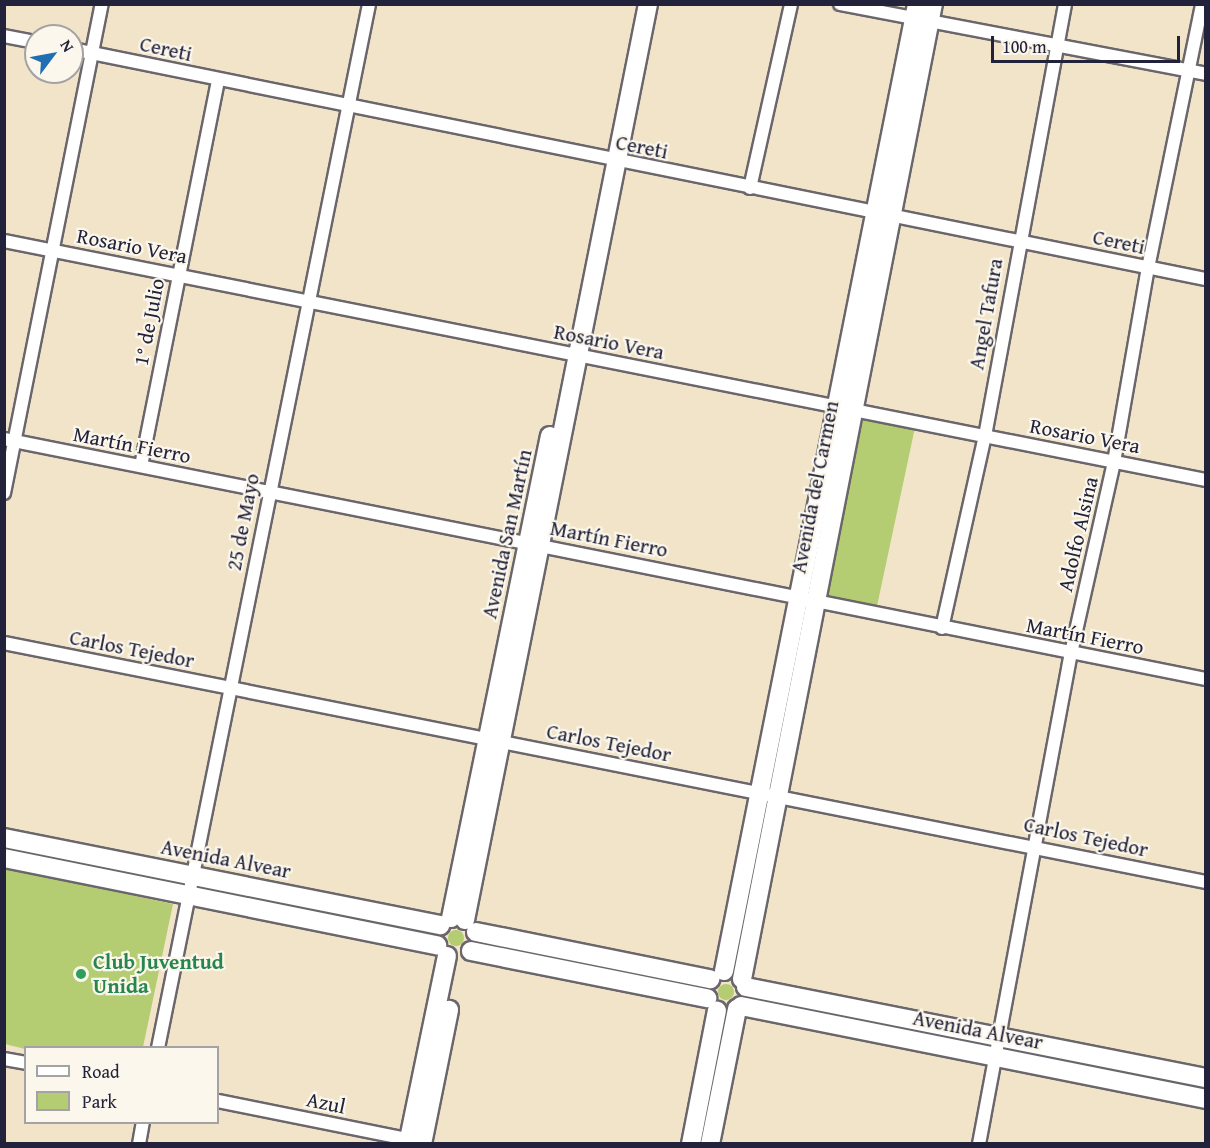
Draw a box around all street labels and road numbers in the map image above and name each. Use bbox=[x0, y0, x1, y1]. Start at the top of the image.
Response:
street label: Cereti bbox=[138, 31, 194, 67]
street label: Cereti bbox=[614, 130, 670, 164]
street label: Rosario Vera bbox=[75, 223, 189, 269]
street label: Cereti bbox=[1091, 224, 1147, 260]
street label: Angel Tafura bbox=[964, 256, 1008, 372]
street label: 1° de Julio bbox=[128, 276, 170, 368]
street label: Rosario Vera bbox=[552, 319, 666, 365]
street label: Avenida del Carmen bbox=[786, 399, 844, 575]
street label: Rosario Vera bbox=[1028, 413, 1142, 459]
street label: Martín Fierro bbox=[71, 421, 193, 469]
street label: Avenida San Martín bbox=[477, 447, 537, 621]
street label: 25 de Mayo bbox=[221, 471, 265, 573]
street label: Adolfo Alsina bbox=[1053, 474, 1103, 594]
street label: Martín Fierro bbox=[548, 515, 670, 563]
street label: Martín Fierro bbox=[1024, 612, 1146, 660]
street label: Carlos Tejedor bbox=[68, 625, 196, 673]
street label: Carlos Tejedor bbox=[545, 719, 673, 767]
street label: Carlos Tejedor bbox=[1022, 812, 1150, 862]
street label: Avenida Alvear bbox=[159, 834, 293, 884]
street label: Avenida Alvear bbox=[911, 1005, 1045, 1055]
street label: Azul bbox=[304, 1087, 348, 1119]

